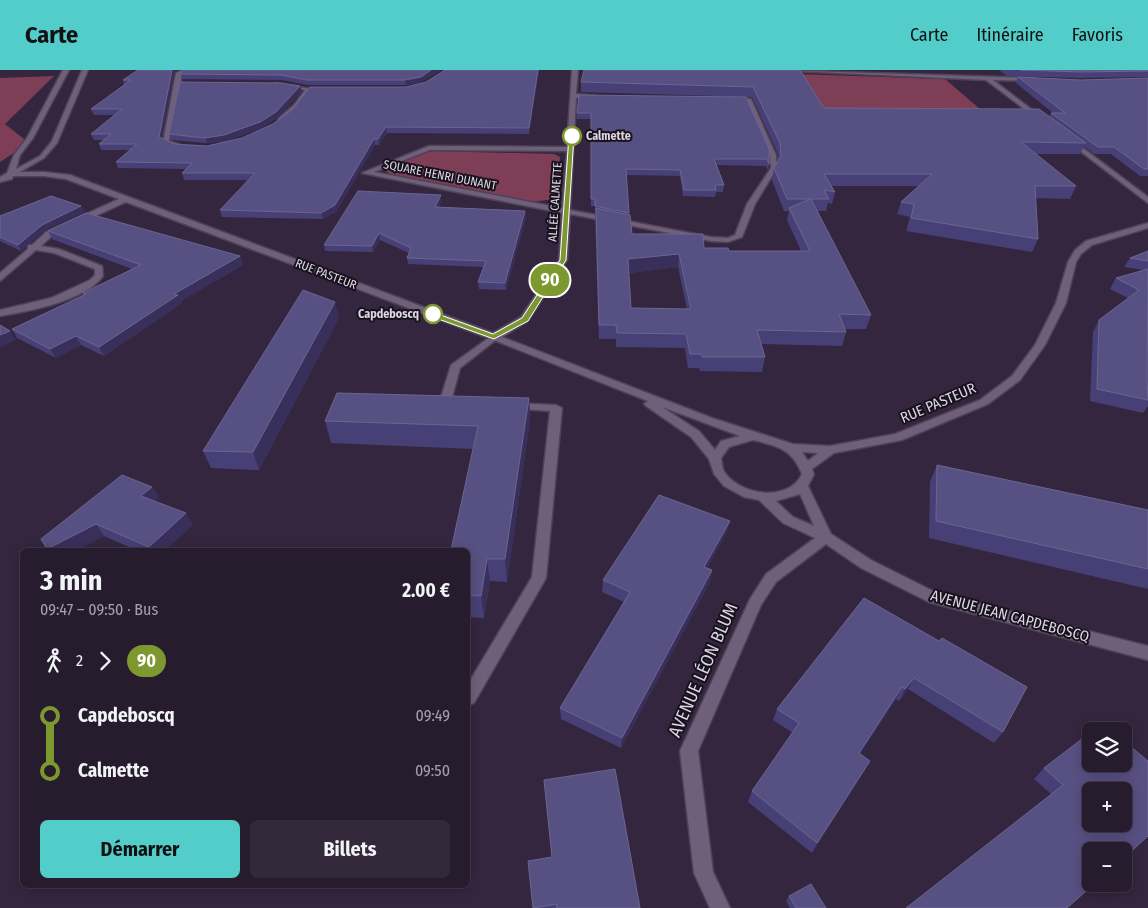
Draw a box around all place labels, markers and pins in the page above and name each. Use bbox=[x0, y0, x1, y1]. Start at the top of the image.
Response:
marker: Calmette bbox=[562, 126, 582, 146]
place label: Calmette bbox=[586, 129, 631, 143]
marker: Capdeboscq bbox=[423, 304, 443, 324]
place label: Capdeboscq bbox=[358, 307, 419, 321]

